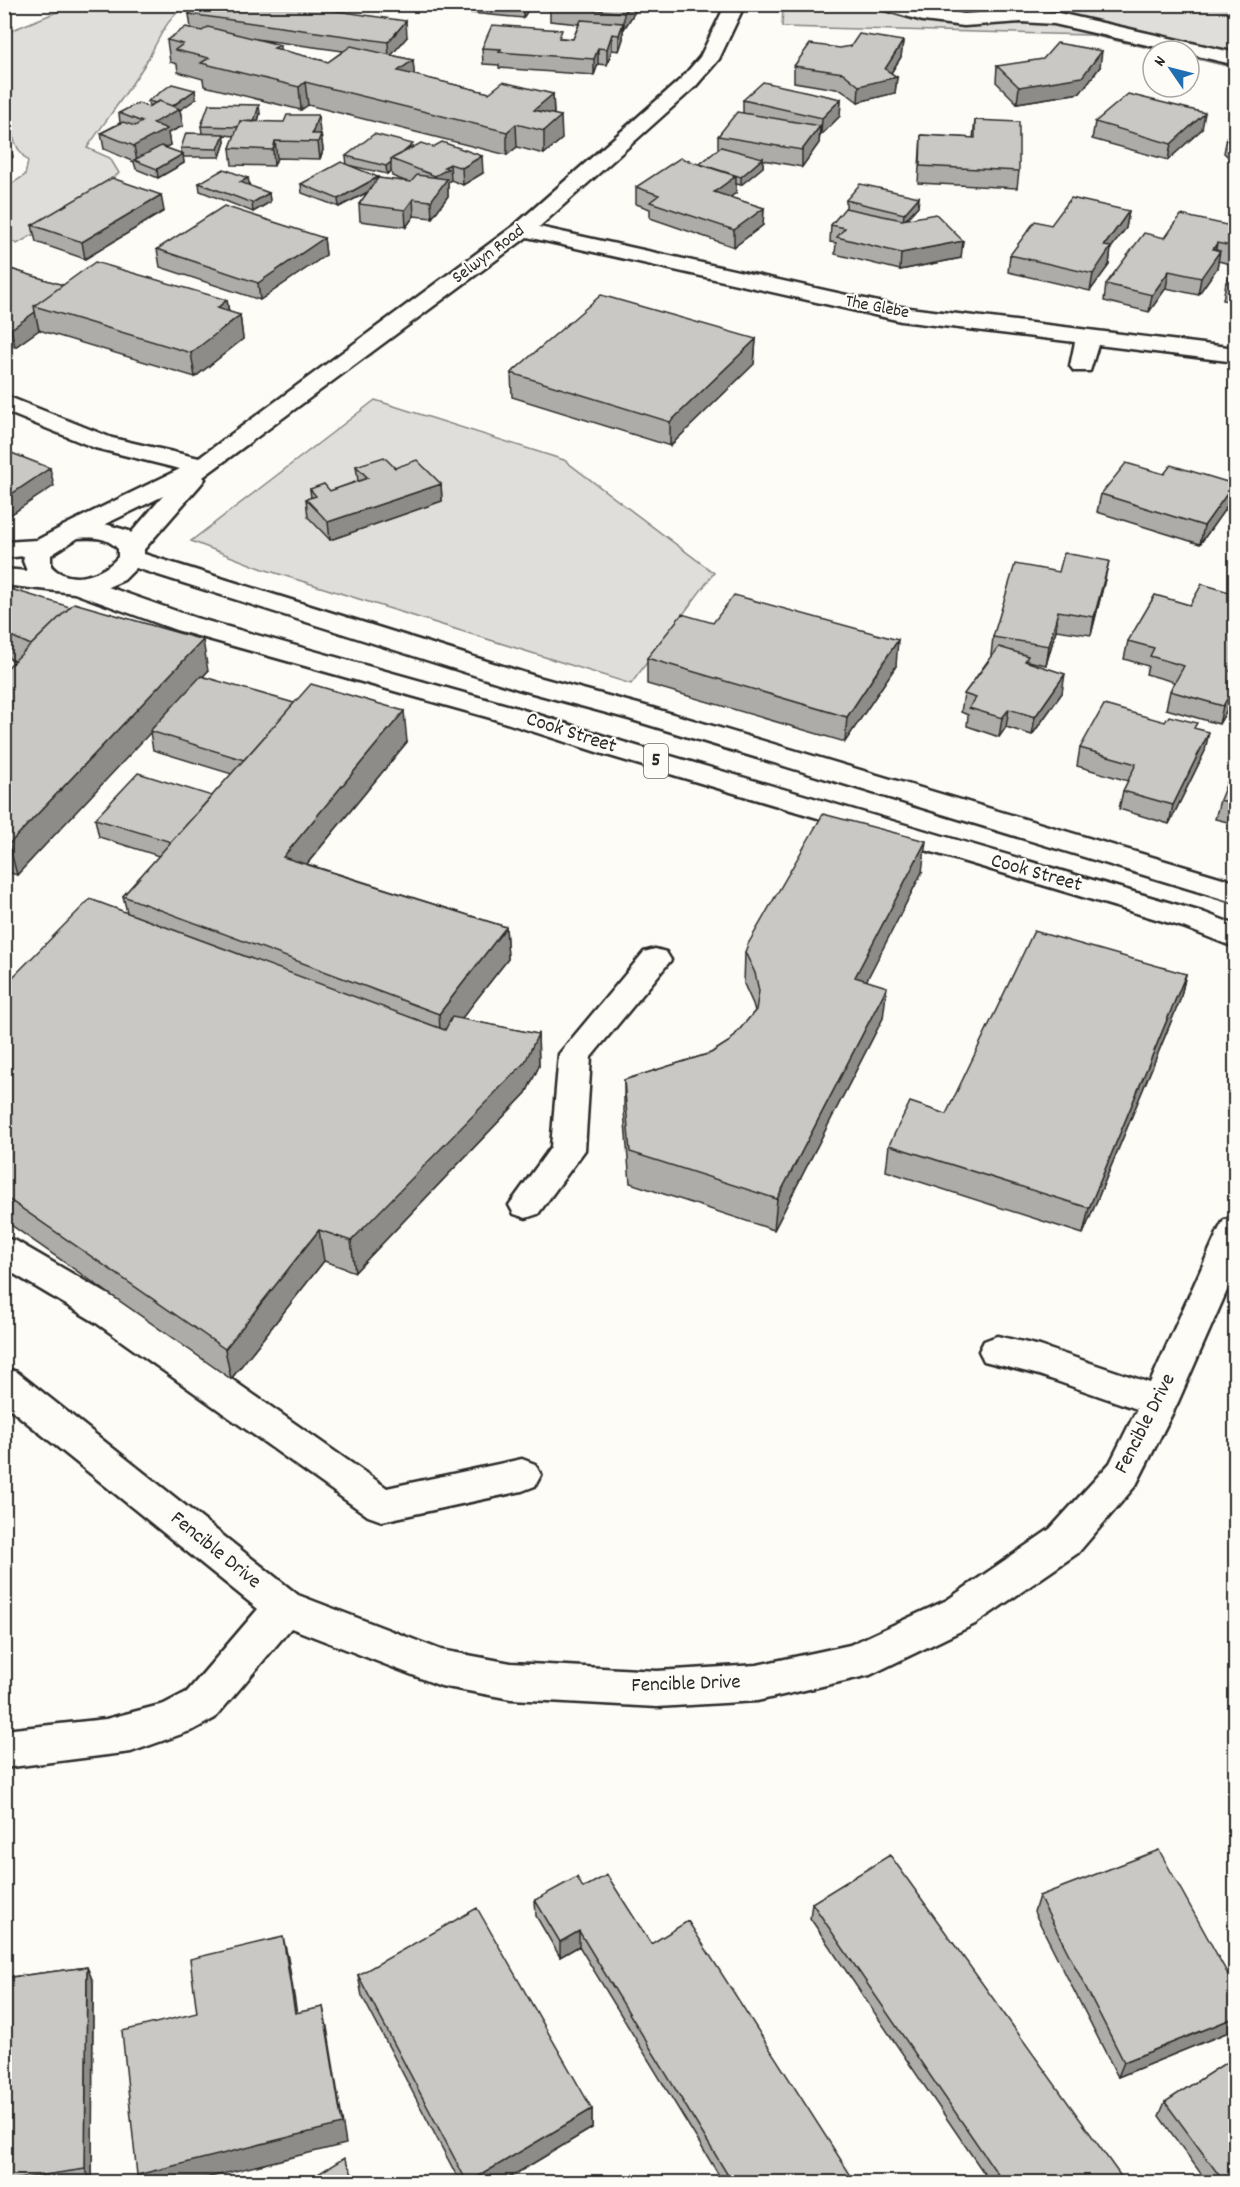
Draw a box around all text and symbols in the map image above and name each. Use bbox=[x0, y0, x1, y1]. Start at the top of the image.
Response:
north arrow bbox=[1141, 39, 1201, 99]
text: N bbox=[1149, 52, 1173, 72]
street label: Selwyn Road bbox=[447, 219, 531, 291]
street label: The Glebe bbox=[843, 290, 911, 326]
street label: Cook Street bbox=[522, 705, 620, 763]
road number: 5 bbox=[644, 744, 668, 778]
street label: Cook Street bbox=[987, 847, 1085, 901]
street label: Fencible Drive bbox=[1108, 1369, 1184, 1479]
street label: Fencible Drive bbox=[163, 1505, 267, 1597]
street label: Fencible Drive bbox=[631, 1668, 741, 1702]

